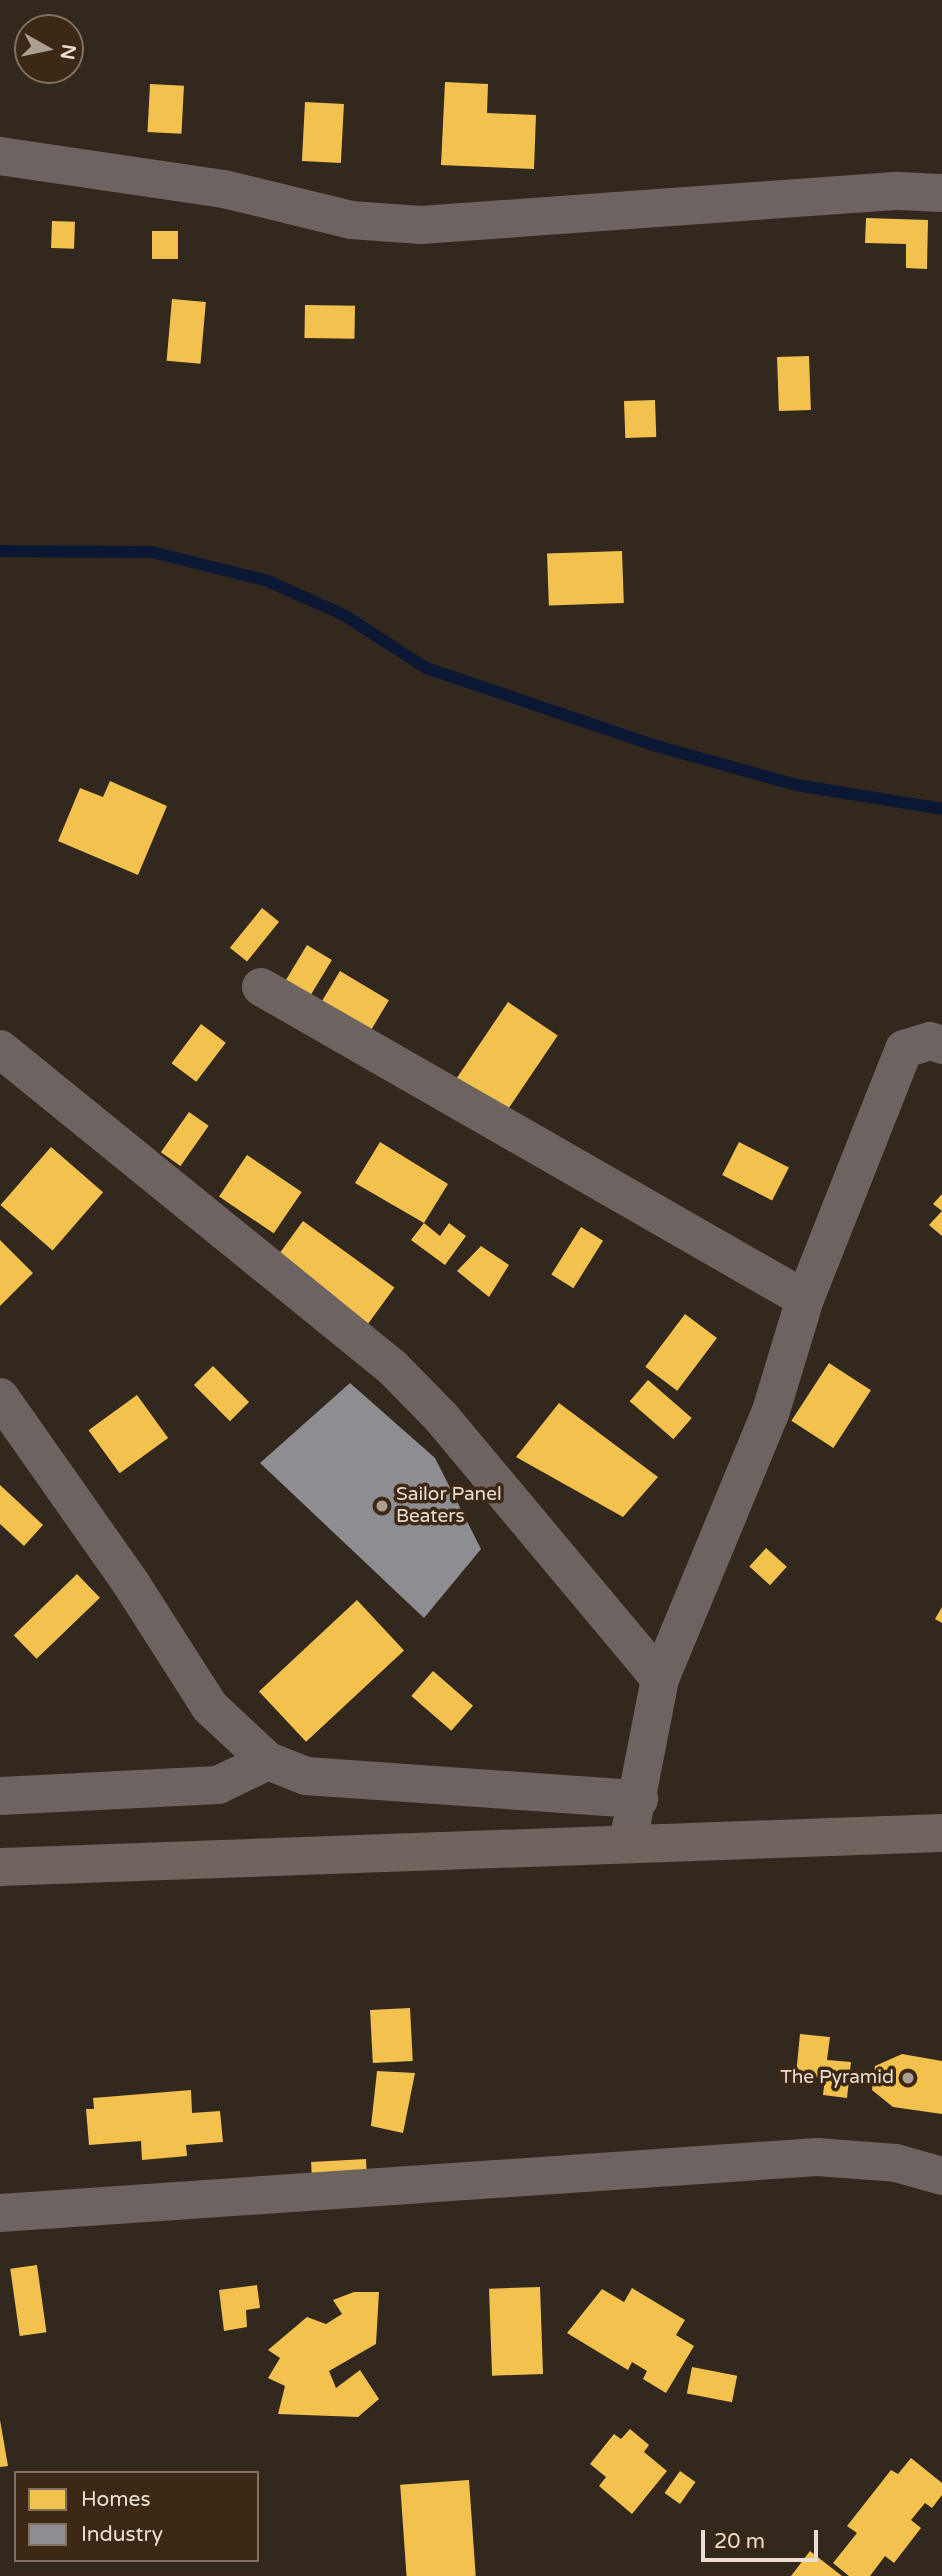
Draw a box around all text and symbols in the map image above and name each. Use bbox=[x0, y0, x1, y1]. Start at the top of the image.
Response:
north arrow bbox=[14, 14, 84, 84]
text: N bbox=[56, 43, 80, 61]
place label: Sailor Panel Beaters bbox=[396, 1484, 502, 1528]
marker: Sailor Panel Beaters bbox=[374, 1498, 390, 1514]
place label: The Pyramid bbox=[780, 2067, 894, 2089]
marker: The Pyramid bbox=[900, 2070, 916, 2086]
legend bbox=[14, 2471, 259, 2562]
text: Homes bbox=[81, 2487, 151, 2512]
scale bar bbox=[704, 2516, 821, 2560]
text: Industry bbox=[81, 2522, 163, 2547]
text: 20 m bbox=[714, 2529, 765, 2554]

